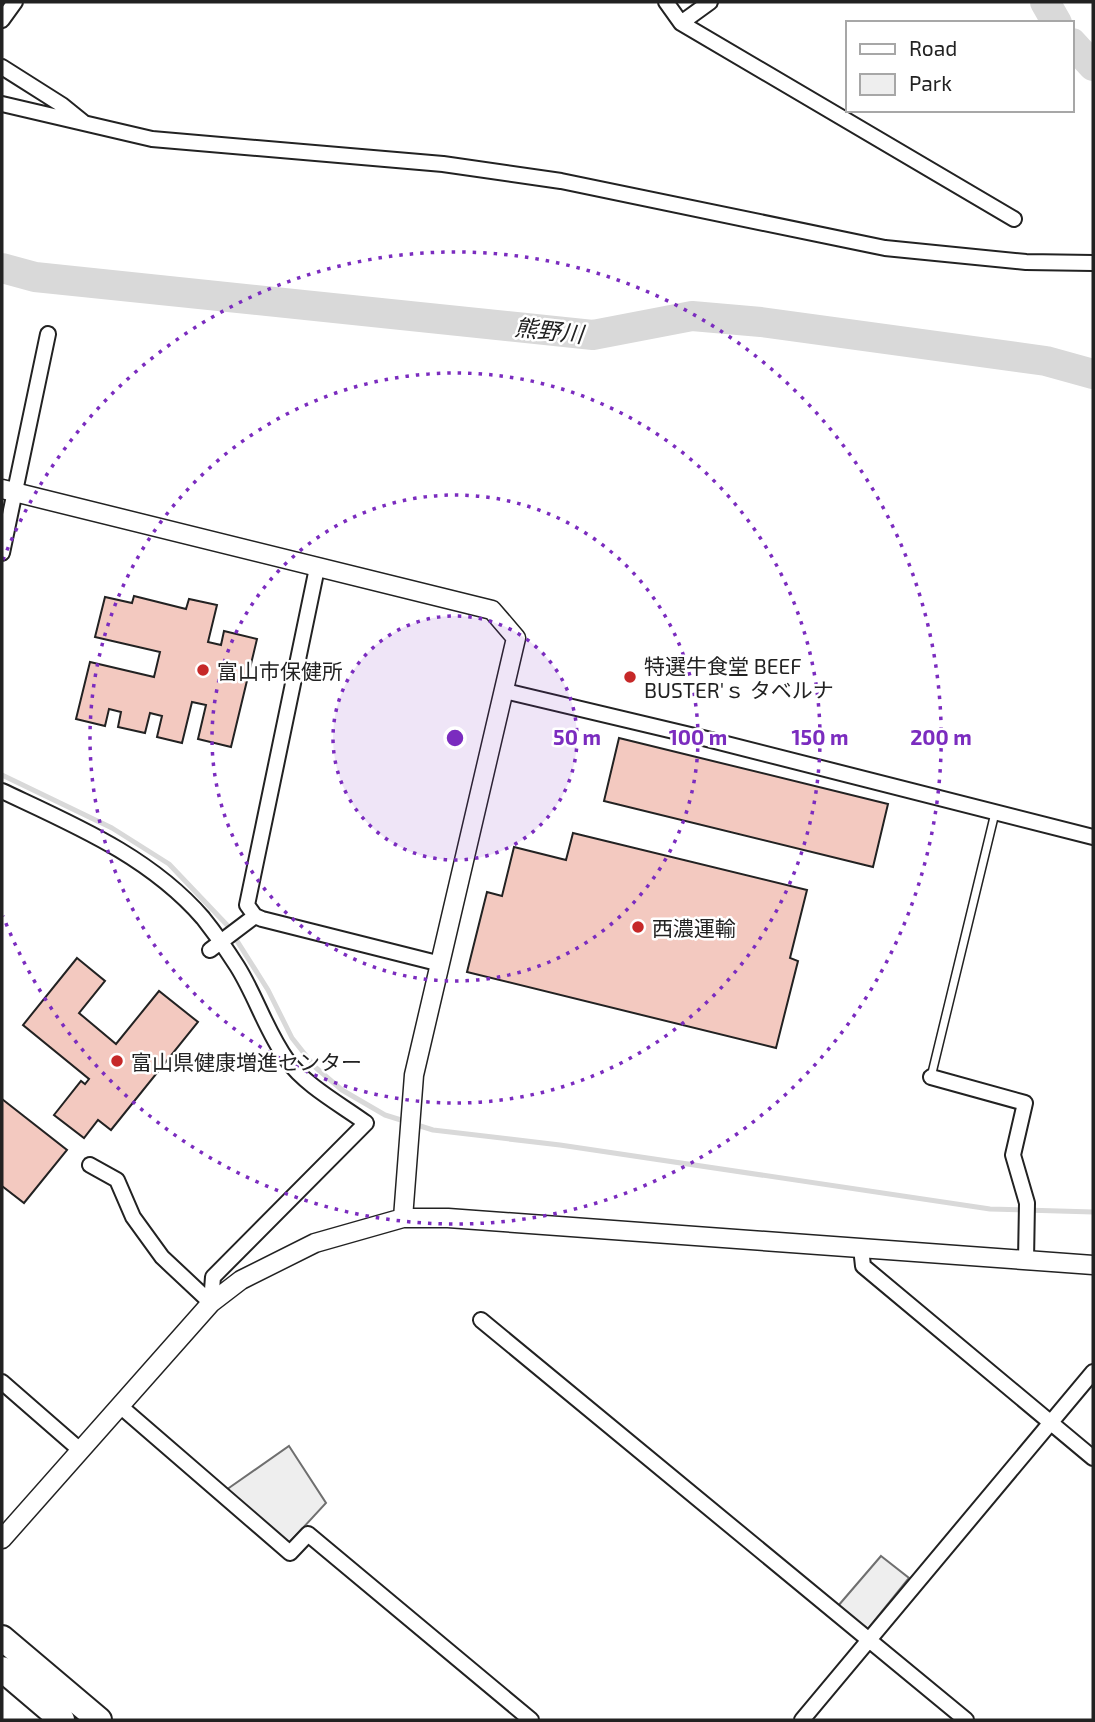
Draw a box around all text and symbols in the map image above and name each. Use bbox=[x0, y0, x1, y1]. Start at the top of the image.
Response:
legend bbox=[846, 21, 1074, 112]
text: Road bbox=[909, 35, 957, 60]
text: Park bbox=[909, 70, 952, 95]
water label: 熊野川 bbox=[513, 312, 588, 348]
place label: 特選牛食堂 BEEF BUSTER'ｓ タベルナ bbox=[644, 653, 834, 702]
place label: 富山市保健所 bbox=[217, 658, 343, 683]
marker: 富山市保健所 bbox=[195, 662, 211, 678]
marker: 特選牛食堂 BEEF BUSTER'ｓ タベルナ bbox=[622, 669, 638, 685]
text: 50 m bbox=[553, 724, 601, 749]
text: 100 m bbox=[669, 724, 727, 749]
text: 150 m bbox=[792, 724, 848, 749]
text: 200 m bbox=[910, 724, 972, 749]
centre of rings bbox=[443, 726, 467, 750]
place label: 西濃運輸 bbox=[652, 915, 736, 940]
marker: 西濃運輸 bbox=[630, 919, 646, 935]
place label: 富山県健康増進センター bbox=[131, 1049, 362, 1074]
marker: 富山県健康増進センター bbox=[109, 1053, 125, 1069]

